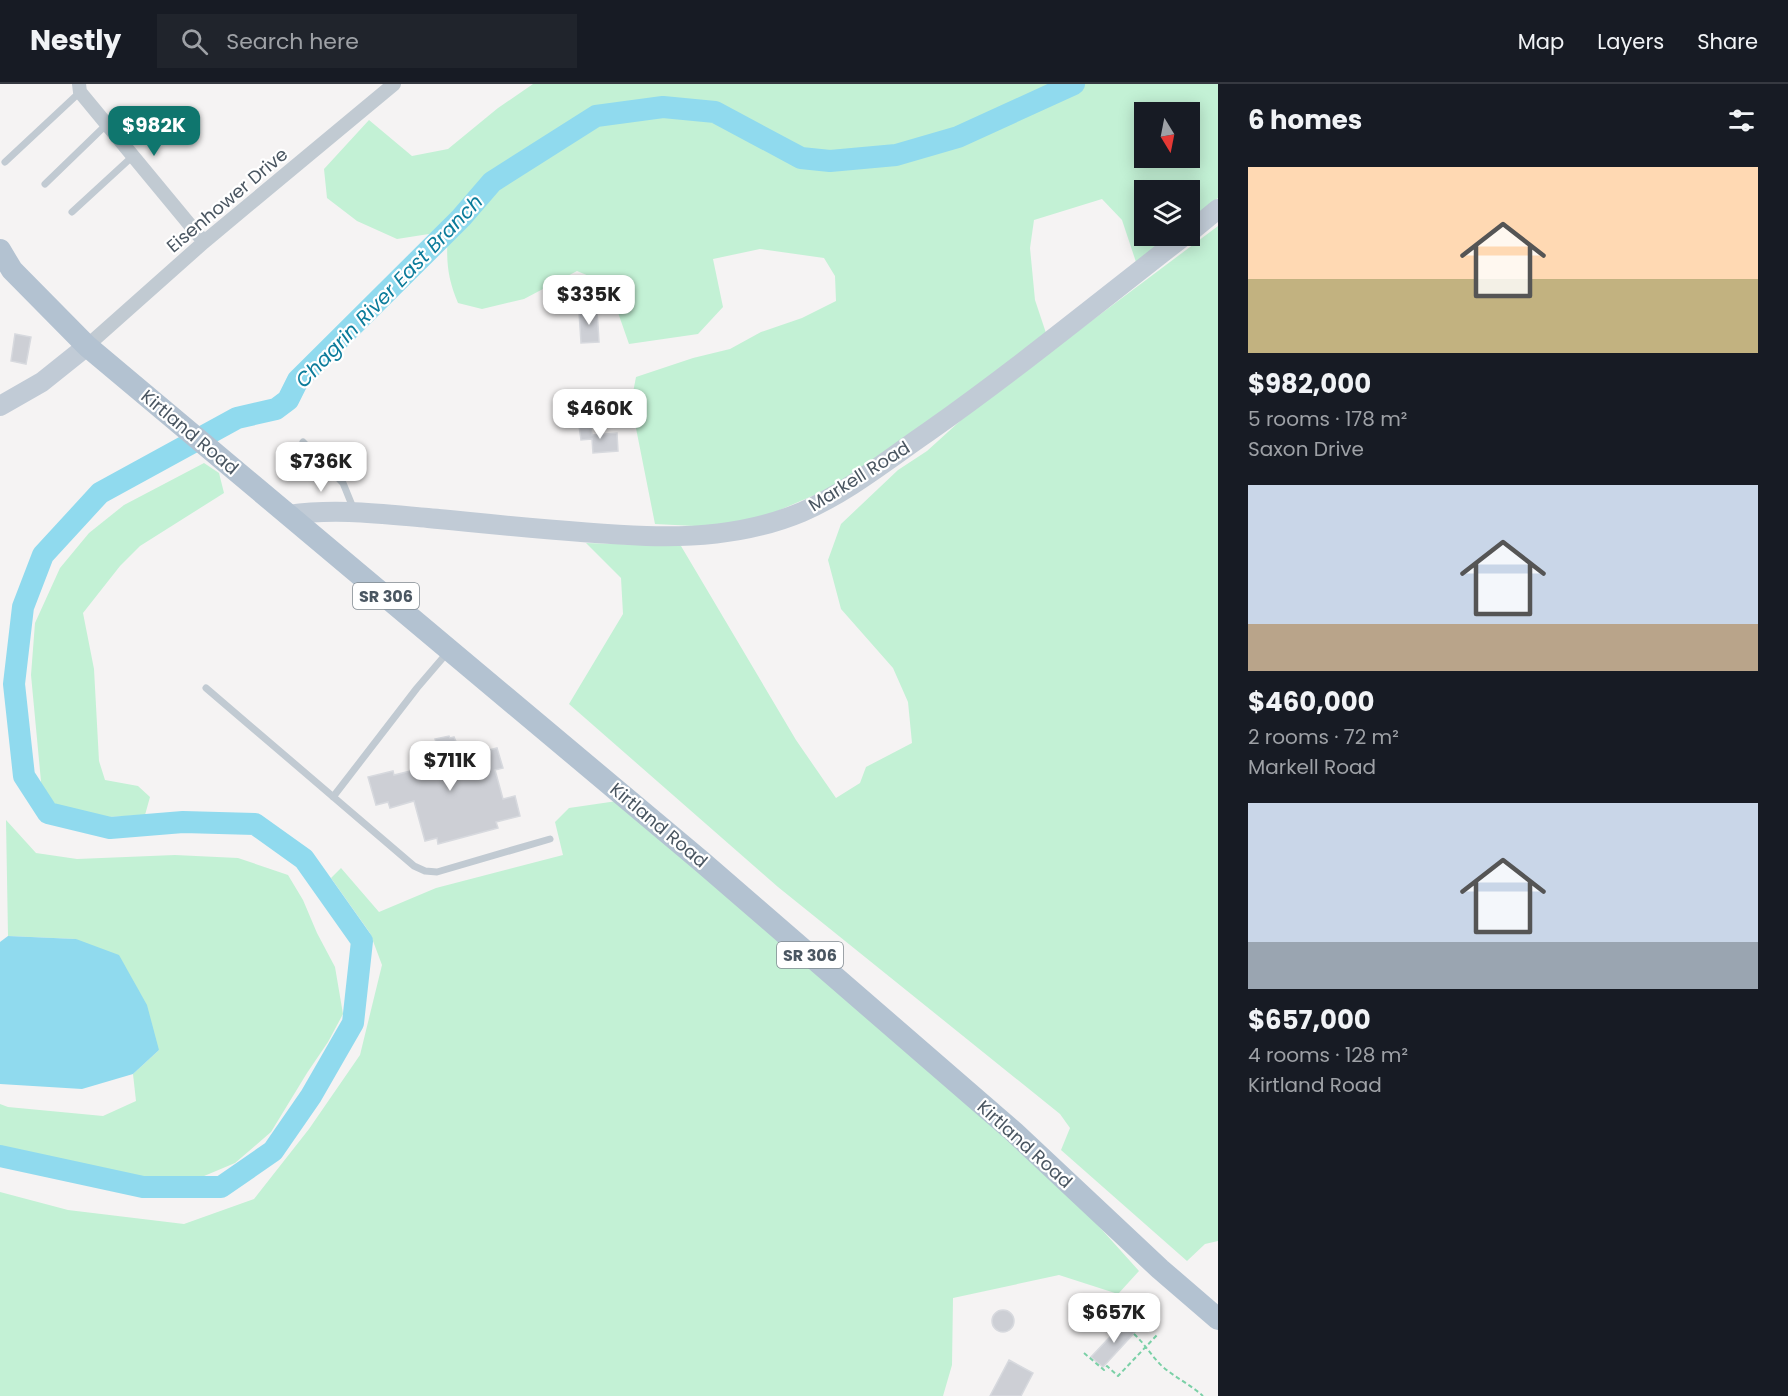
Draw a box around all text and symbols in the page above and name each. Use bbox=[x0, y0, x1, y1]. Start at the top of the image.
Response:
search box bbox=[157, 14, 577, 68]
text: Nestly bbox=[30, 21, 121, 60]
icon: search bbox=[178, 25, 211, 58]
text: Search here bbox=[226, 26, 359, 57]
text: Map bbox=[1518, 27, 1564, 56]
text: Layers bbox=[1597, 27, 1664, 56]
text: Share bbox=[1697, 27, 1758, 56]
north arrow bbox=[1134, 102, 1200, 168]
map controls bbox=[1134, 102, 1200, 246]
text: 6 homes bbox=[1248, 102, 1362, 138]
icon: filters bbox=[1725, 104, 1758, 137]
pin: $982K bbox=[112, 106, 196, 157]
text: $982K bbox=[122, 111, 186, 139]
street label: Eisenhower Drive bbox=[161, 142, 293, 258]
button: layers bbox=[1134, 180, 1200, 246]
water label: Chagrin River East Branch bbox=[289, 188, 489, 394]
icon: home bbox=[1449, 206, 1557, 314]
pin: $335K bbox=[547, 275, 631, 326]
text: $335K bbox=[557, 280, 621, 308]
text: $982,000 bbox=[1248, 366, 1371, 402]
street label: Kirtland Road bbox=[136, 384, 244, 480]
pin: $460K bbox=[558, 389, 642, 440]
text: $460K bbox=[567, 394, 633, 422]
text: 5 rooms · 178 m² bbox=[1248, 405, 1407, 433]
street label: Markell Road bbox=[803, 435, 915, 517]
text: Saxon Drive bbox=[1248, 435, 1364, 463]
pin: $736K bbox=[279, 442, 363, 493]
text: $736K bbox=[290, 447, 352, 475]
icon: home bbox=[1449, 524, 1557, 632]
road number: SR 306 bbox=[353, 583, 419, 609]
text: $460,000 bbox=[1248, 684, 1375, 720]
text: 2 rooms · 72 m² bbox=[1248, 723, 1399, 751]
pin: $711K bbox=[408, 741, 492, 792]
text: $711K bbox=[424, 746, 476, 774]
text: Markell Road bbox=[1248, 753, 1376, 781]
street label: Kirtland Road bbox=[605, 777, 713, 873]
icon: home bbox=[1449, 842, 1557, 950]
road number: SR 306 bbox=[777, 942, 843, 968]
text: $657,000 bbox=[1248, 1002, 1371, 1038]
text: 4 rooms · 128 m² bbox=[1248, 1041, 1408, 1069]
text: Kirtland Road bbox=[1248, 1071, 1382, 1099]
street label: Kirtland Road bbox=[972, 1094, 1078, 1194]
pin: $657K bbox=[1072, 1293, 1156, 1344]
text: $657K bbox=[1082, 1298, 1146, 1326]

